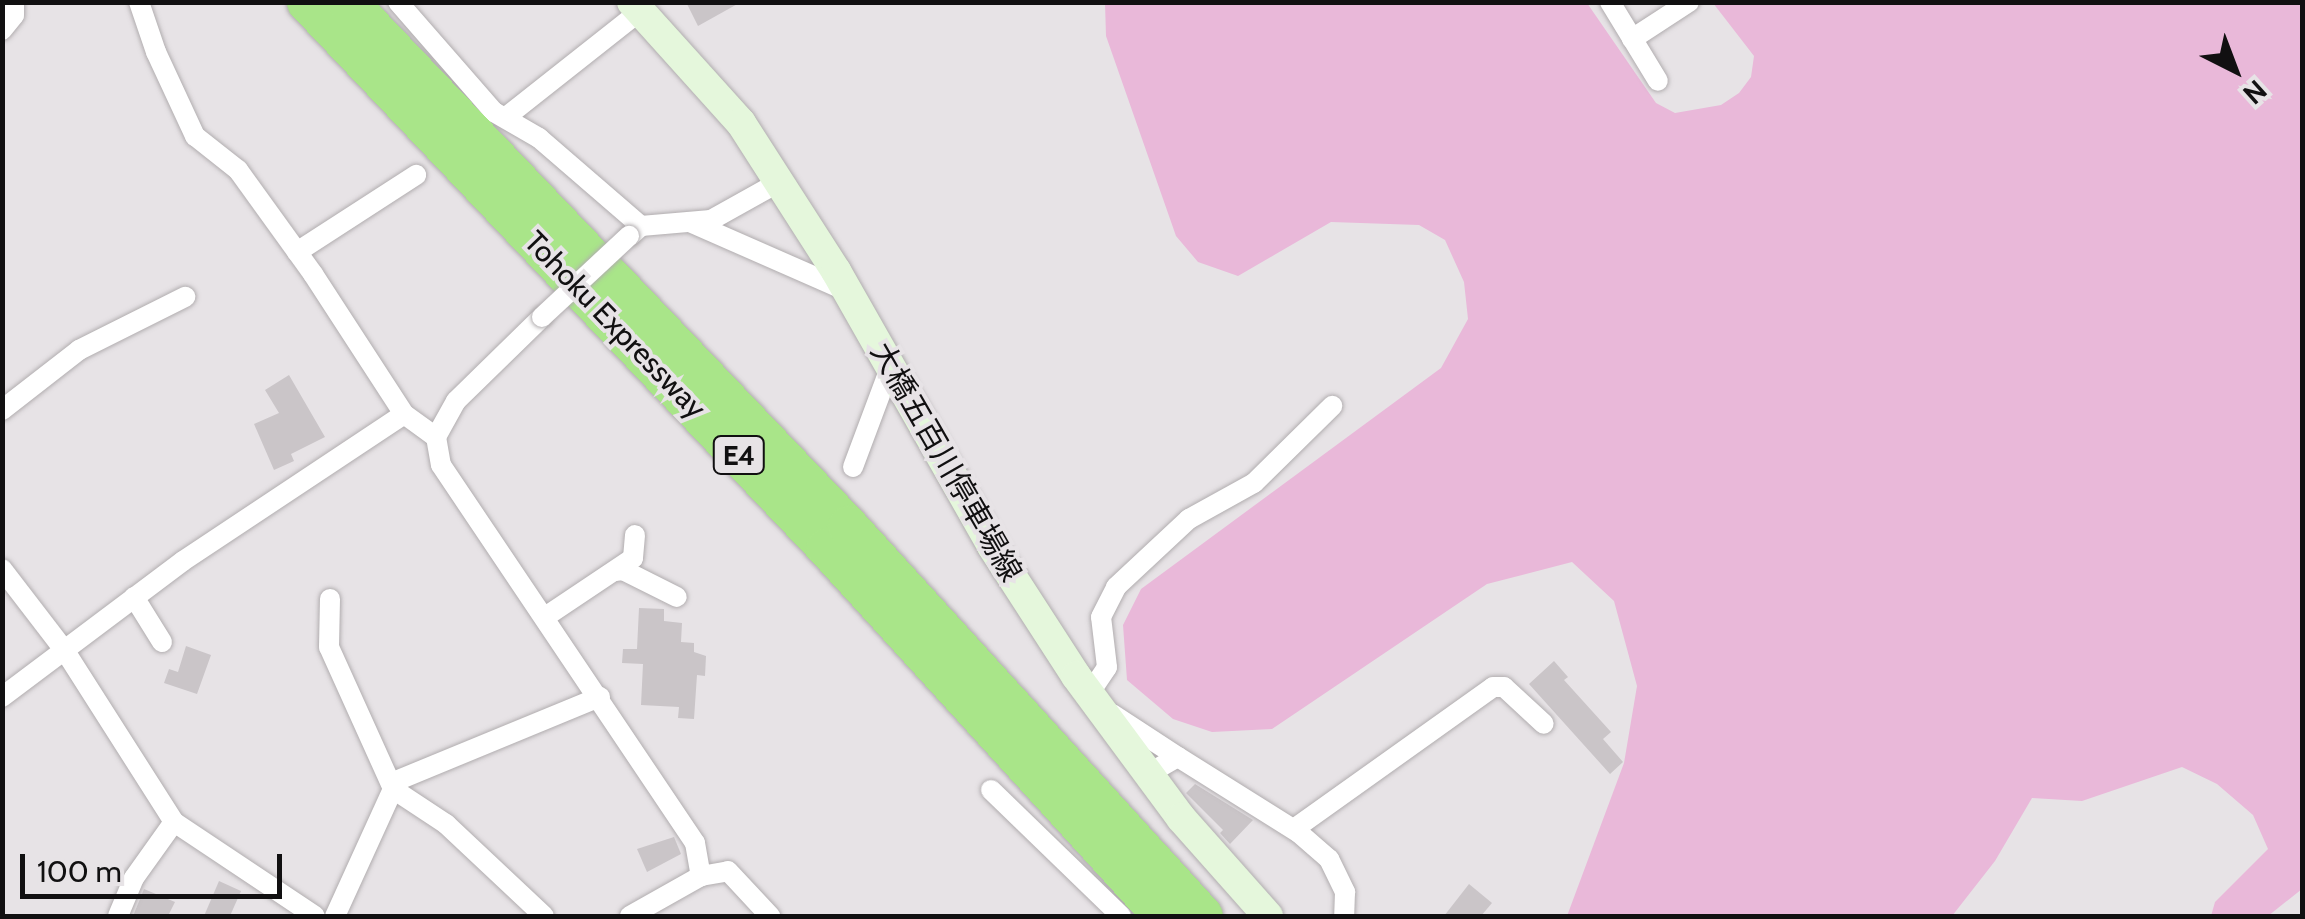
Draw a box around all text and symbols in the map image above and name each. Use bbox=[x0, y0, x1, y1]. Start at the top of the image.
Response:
north arrow bbox=[2185, 20, 2285, 120]
text: N bbox=[2236, 73, 2274, 112]
street label: Tohoku Expressway bbox=[517, 224, 713, 426]
street label: 大橋五百川停車場線 bbox=[863, 336, 1029, 588]
road number: E4 bbox=[712, 432, 766, 478]
scale bar bbox=[25, 834, 288, 896]
text: 100 m bbox=[37, 853, 122, 890]

